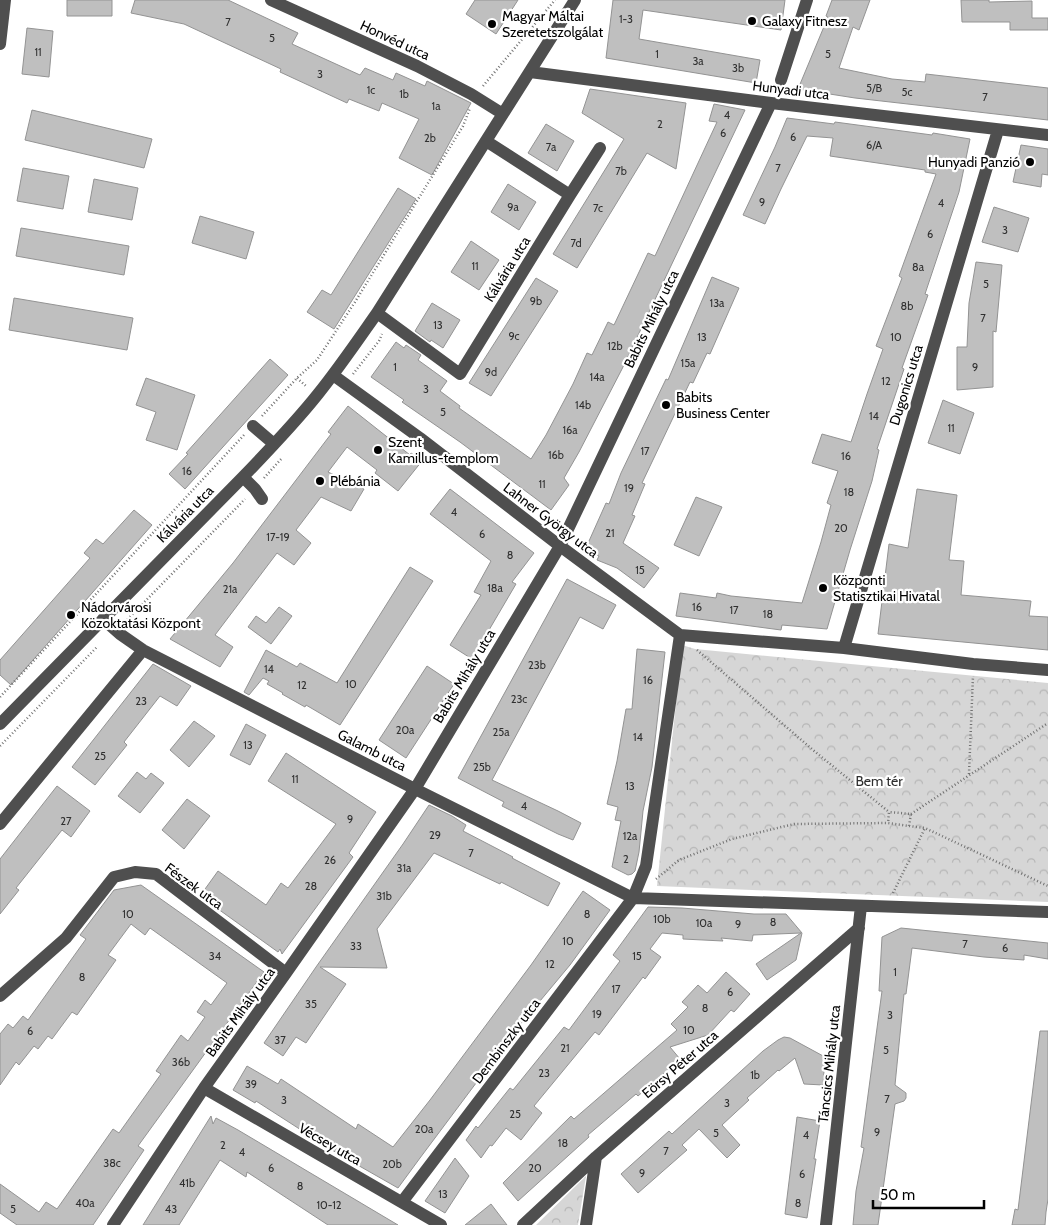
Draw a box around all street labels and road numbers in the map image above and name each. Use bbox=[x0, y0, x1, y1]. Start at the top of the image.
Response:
street label: Honvéd utca bbox=[357, 16, 433, 64]
street label: Hunyadi utca bbox=[752, 76, 831, 104]
street label: Kálvária utca bbox=[480, 233, 534, 305]
street label: Babits Mihály utca bbox=[620, 267, 683, 371]
street label: Dugonics utca bbox=[885, 342, 927, 427]
street label: Lahner György utca bbox=[500, 478, 602, 562]
street label: Kálvária utca bbox=[153, 481, 218, 546]
street label: Babits Mihály utca bbox=[429, 625, 499, 726]
street label: Galamb utca bbox=[335, 725, 409, 775]
street label: Fészek utca bbox=[161, 859, 227, 913]
street label: Babits Mihály utca bbox=[201, 963, 279, 1060]
street label: Dembinszky utca bbox=[468, 995, 544, 1087]
street label: Táncsics Mihály utca bbox=[814, 1004, 844, 1124]
street label: Eörsy Péter utca bbox=[638, 1026, 722, 1102]
street label: Vécsey utca bbox=[295, 1119, 365, 1169]

